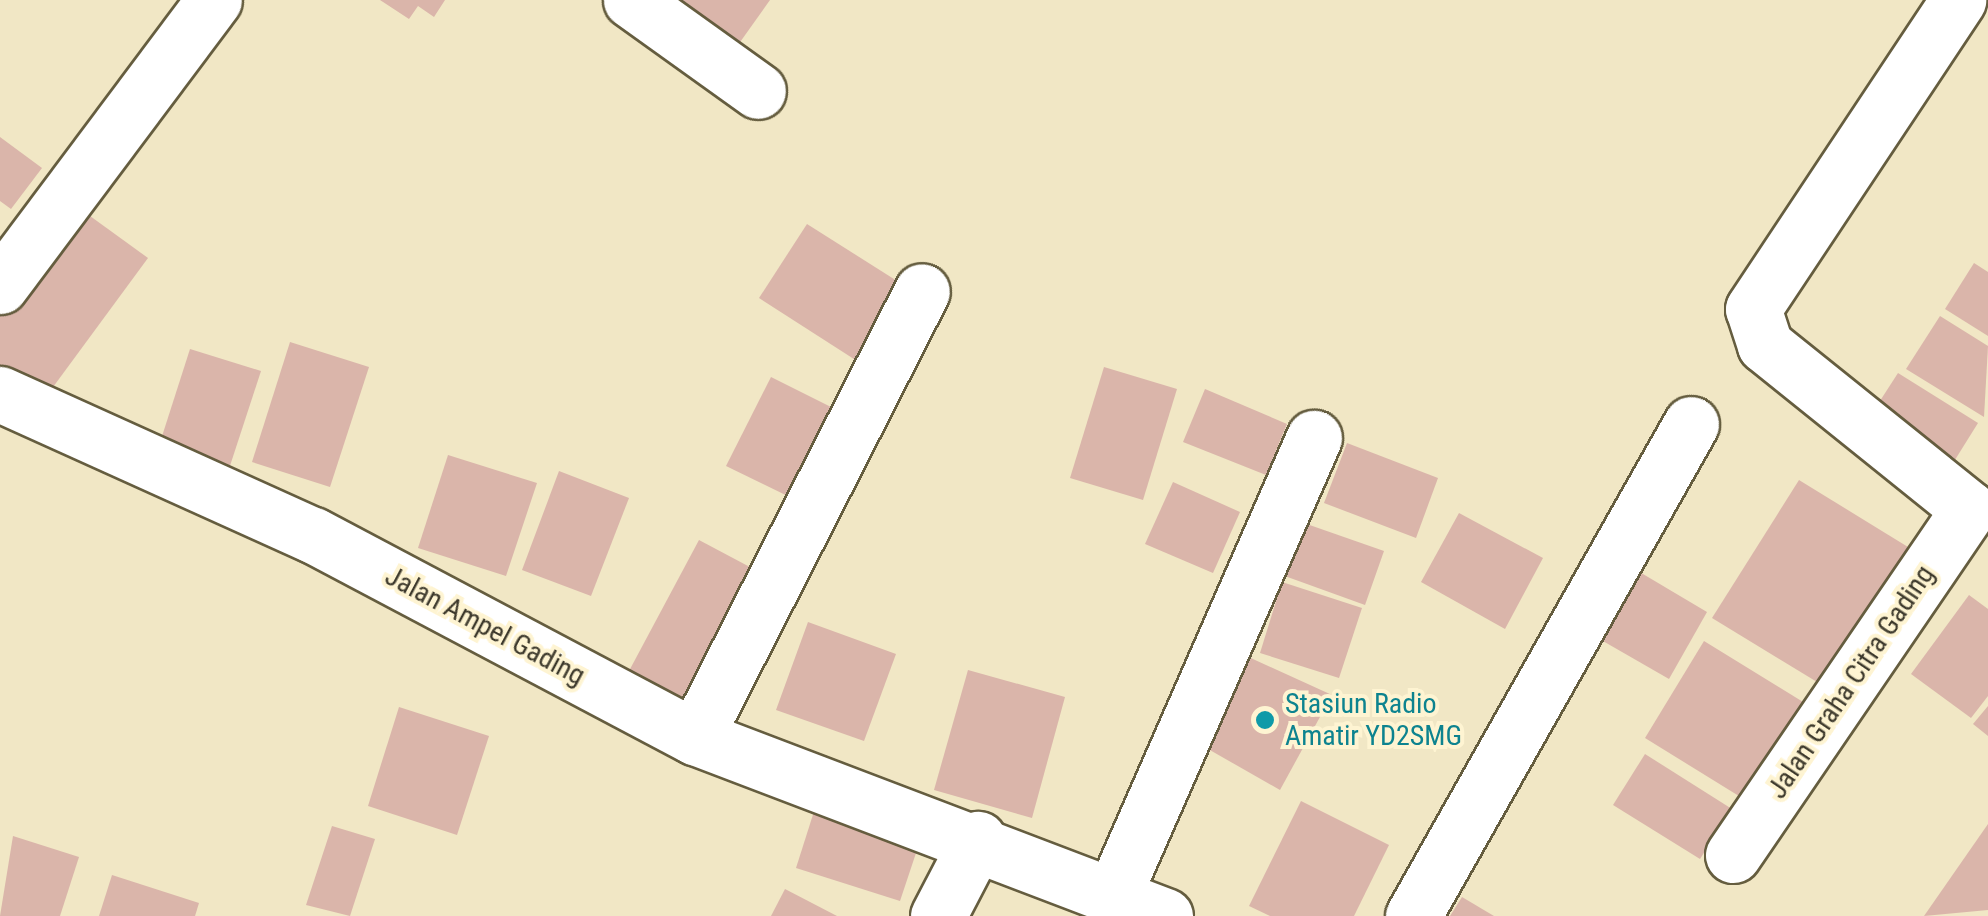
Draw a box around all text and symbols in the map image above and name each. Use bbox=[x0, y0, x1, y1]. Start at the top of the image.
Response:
street label: Jalan Ampel Gading bbox=[379, 559, 591, 693]
street label: Jalan Graha Citra Gading bbox=[1760, 559, 1942, 805]
place label: Stasiun Radio Amatir YD2SMG bbox=[1285, 687, 1462, 753]
marker: Stasiun Radio Amatir YD2SMG bbox=[1254, 709, 1276, 731]

